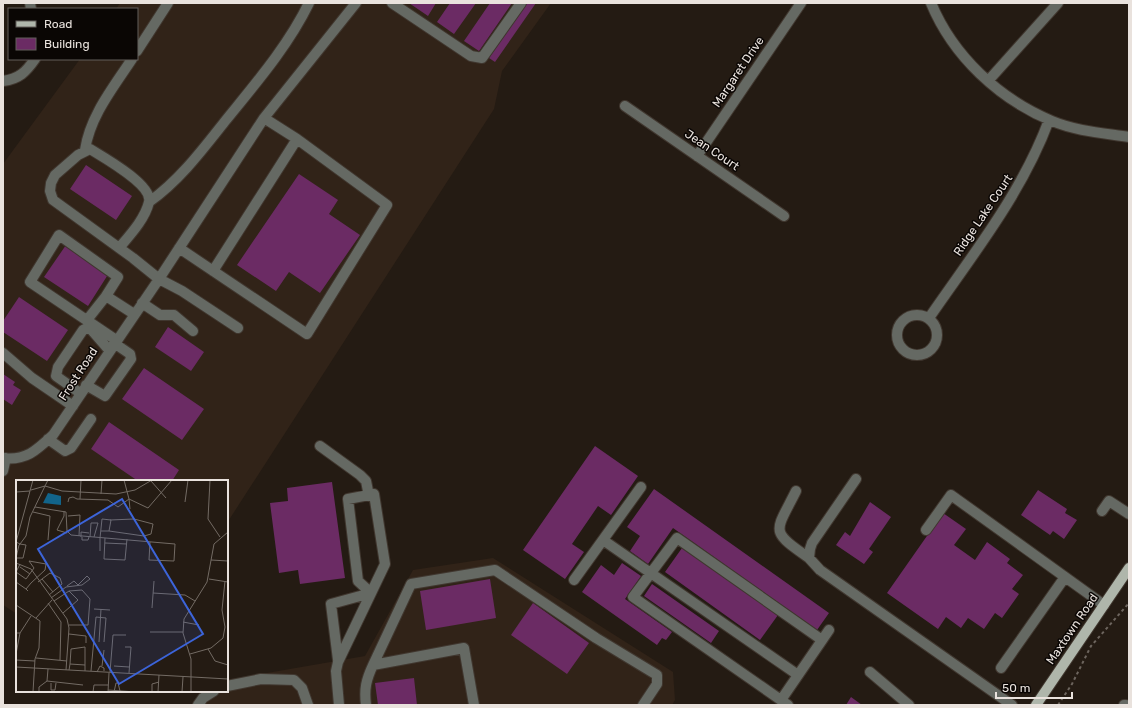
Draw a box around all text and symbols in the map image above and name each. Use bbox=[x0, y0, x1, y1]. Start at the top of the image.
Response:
legend bbox=[8, 8, 138, 60]
text: Road bbox=[44, 17, 72, 31]
street label: Margaret Drive bbox=[709, 34, 767, 110]
text: Building bbox=[44, 37, 90, 51]
street label: Jean Court bbox=[682, 127, 742, 173]
street label: Ridge Lake Court bbox=[951, 171, 1016, 258]
street label: Frost Road bbox=[56, 345, 100, 403]
inset map bbox=[16, 480, 228, 692]
street label: Maxtown Road bbox=[1043, 591, 1101, 667]
scale bar bbox=[996, 674, 1072, 700]
text: 50 m bbox=[1002, 681, 1030, 695]

